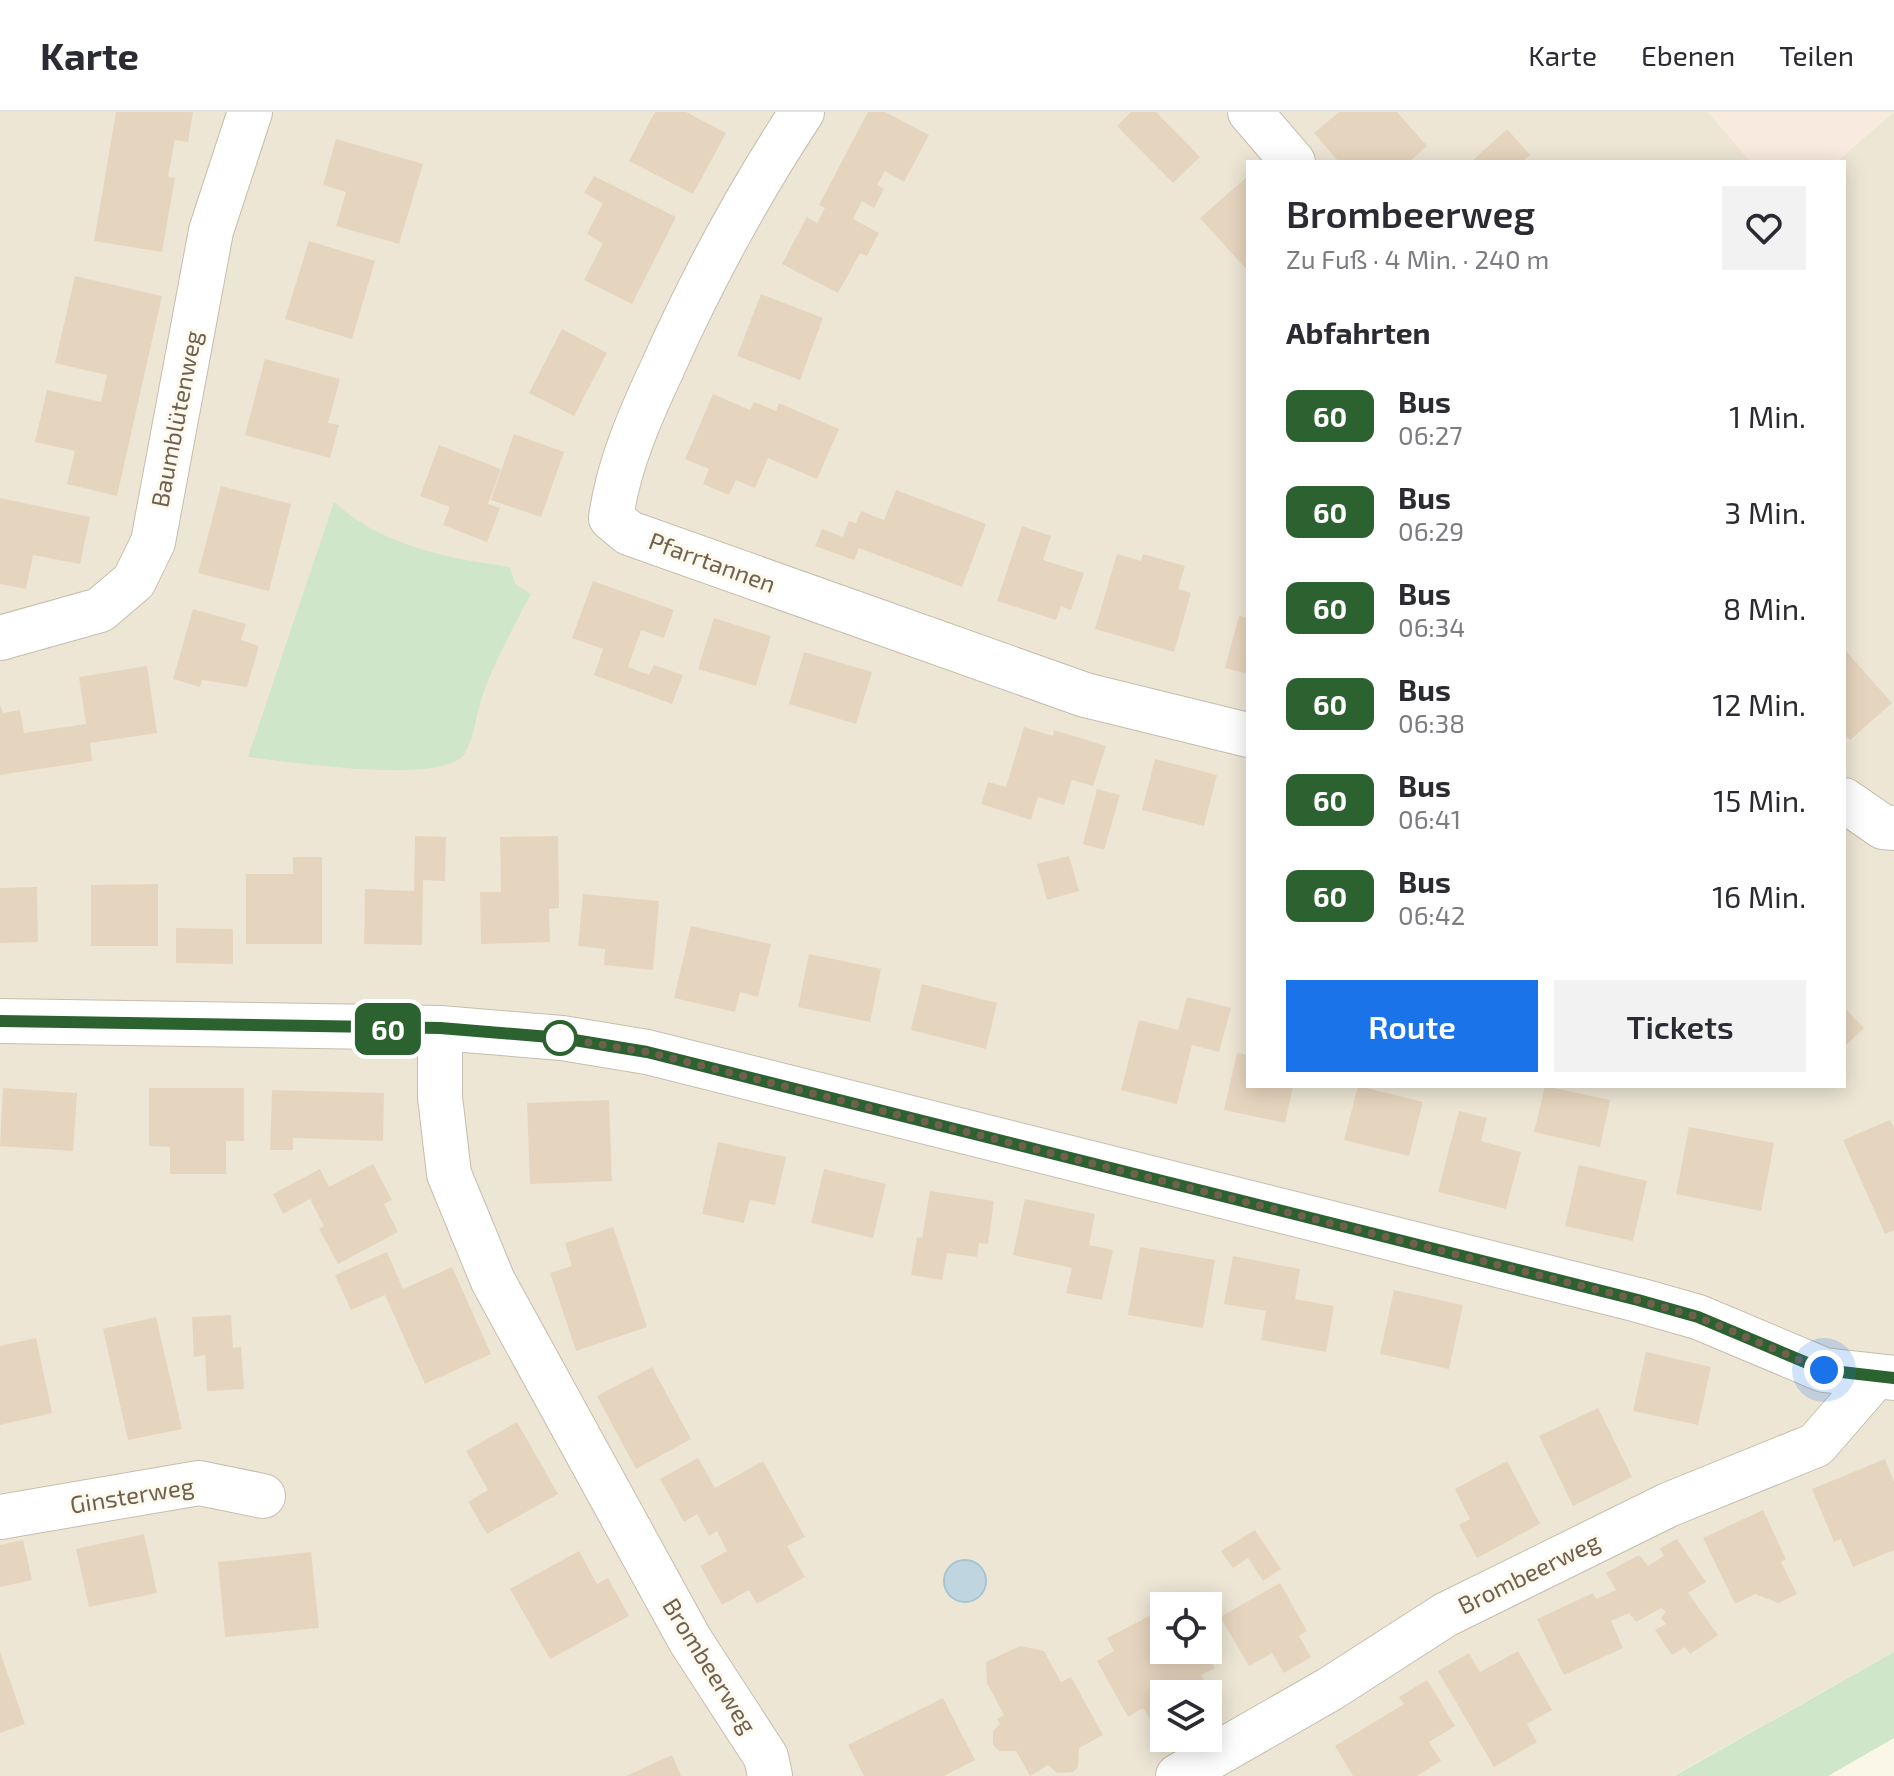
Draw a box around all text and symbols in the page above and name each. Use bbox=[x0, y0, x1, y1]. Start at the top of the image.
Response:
text: Karte bbox=[40, 32, 139, 78]
text: Karte bbox=[1528, 38, 1597, 72]
text: Ebenen bbox=[1641, 38, 1735, 72]
text: Teilen bbox=[1779, 38, 1854, 72]
button: heart bbox=[1722, 186, 1806, 270]
text: Brombeerweg bbox=[1286, 190, 1535, 236]
text: Zu Fuß · 4 Min. · 240 m bbox=[1286, 243, 1549, 274]
text: Abfahrten bbox=[1286, 314, 1431, 350]
street label: Baumblütenweg bbox=[144, 328, 207, 509]
text: Bus bbox=[1398, 383, 1451, 419]
text: 1 Min. bbox=[1729, 398, 1806, 434]
text: 60 bbox=[1313, 399, 1347, 433]
text: 06:27 bbox=[1398, 419, 1463, 450]
text: Bus bbox=[1398, 479, 1451, 515]
text: 3 Min. bbox=[1725, 494, 1806, 530]
text: 60 bbox=[1313, 495, 1347, 529]
text: 06:29 bbox=[1398, 515, 1464, 546]
street label: Pfarrtannen bbox=[645, 525, 780, 598]
text: Bus bbox=[1398, 575, 1451, 611]
text: 8 Min. bbox=[1723, 590, 1806, 626]
text: 60 bbox=[1313, 591, 1347, 625]
text: 06:34 bbox=[1398, 611, 1465, 642]
text: Bus bbox=[1398, 671, 1451, 707]
text: 12 Min. bbox=[1712, 686, 1806, 722]
text: 60 bbox=[1313, 687, 1347, 721]
text: 06:38 bbox=[1398, 707, 1465, 738]
text: Bus bbox=[1398, 767, 1451, 803]
text: 15 Min. bbox=[1713, 782, 1806, 818]
text: 60 bbox=[1313, 783, 1347, 817]
text: 06:41 bbox=[1398, 803, 1461, 834]
text: Bus bbox=[1398, 863, 1451, 899]
text: 16 Min. bbox=[1712, 878, 1806, 914]
text: 60 bbox=[1313, 879, 1347, 913]
text: 06:42 bbox=[1398, 899, 1465, 930]
button: Route bbox=[1286, 980, 1538, 1072]
button: Tickets bbox=[1554, 980, 1806, 1072]
line badge: 60 bbox=[352, 1003, 424, 1055]
text: 60 bbox=[371, 1012, 405, 1046]
unlabelled marker bbox=[543, 1021, 577, 1055]
your location bbox=[1804, 1350, 1844, 1390]
street label: Ginsterweg bbox=[68, 1470, 196, 1519]
street label: Brombeerweg bbox=[1453, 1526, 1604, 1619]
street label: Brombeerweg bbox=[657, 1592, 763, 1738]
map controls bbox=[1150, 1592, 1222, 1752]
button: locate bbox=[1150, 1592, 1222, 1664]
button: layers bbox=[1150, 1680, 1222, 1752]

